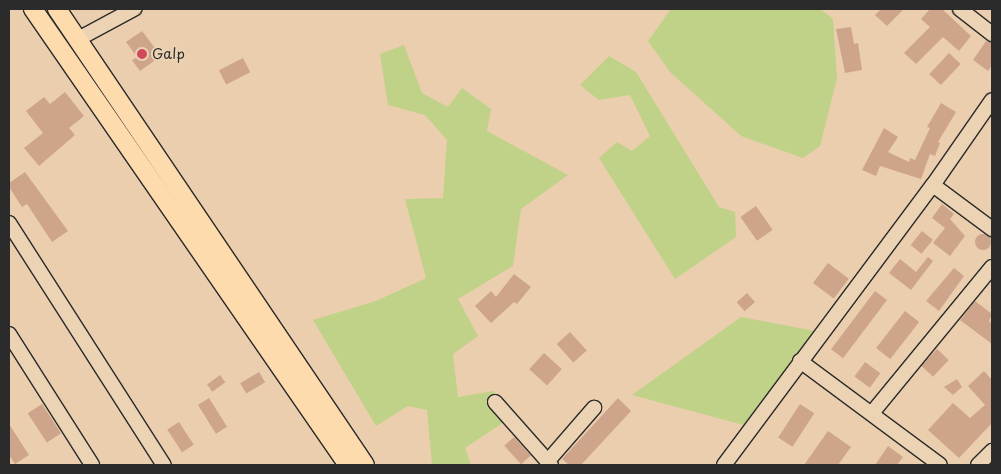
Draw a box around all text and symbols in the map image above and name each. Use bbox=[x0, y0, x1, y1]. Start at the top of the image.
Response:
place label: Galp bbox=[152, 46, 185, 62]
marker: Galp bbox=[136, 48, 148, 60]

